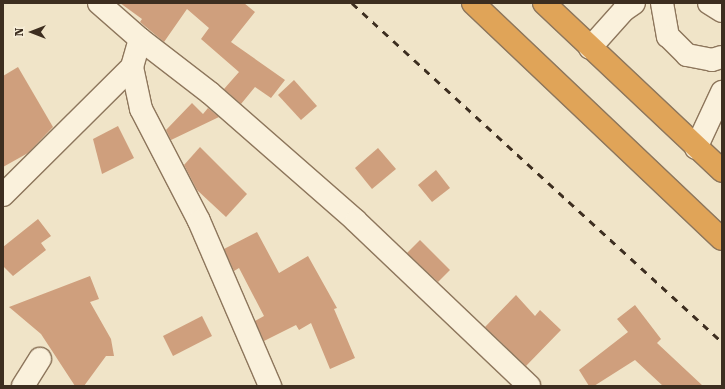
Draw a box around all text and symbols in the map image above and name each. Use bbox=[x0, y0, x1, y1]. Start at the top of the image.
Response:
north arrow bbox=[12, 12, 52, 52]
text: N bbox=[13, 28, 26, 36]

